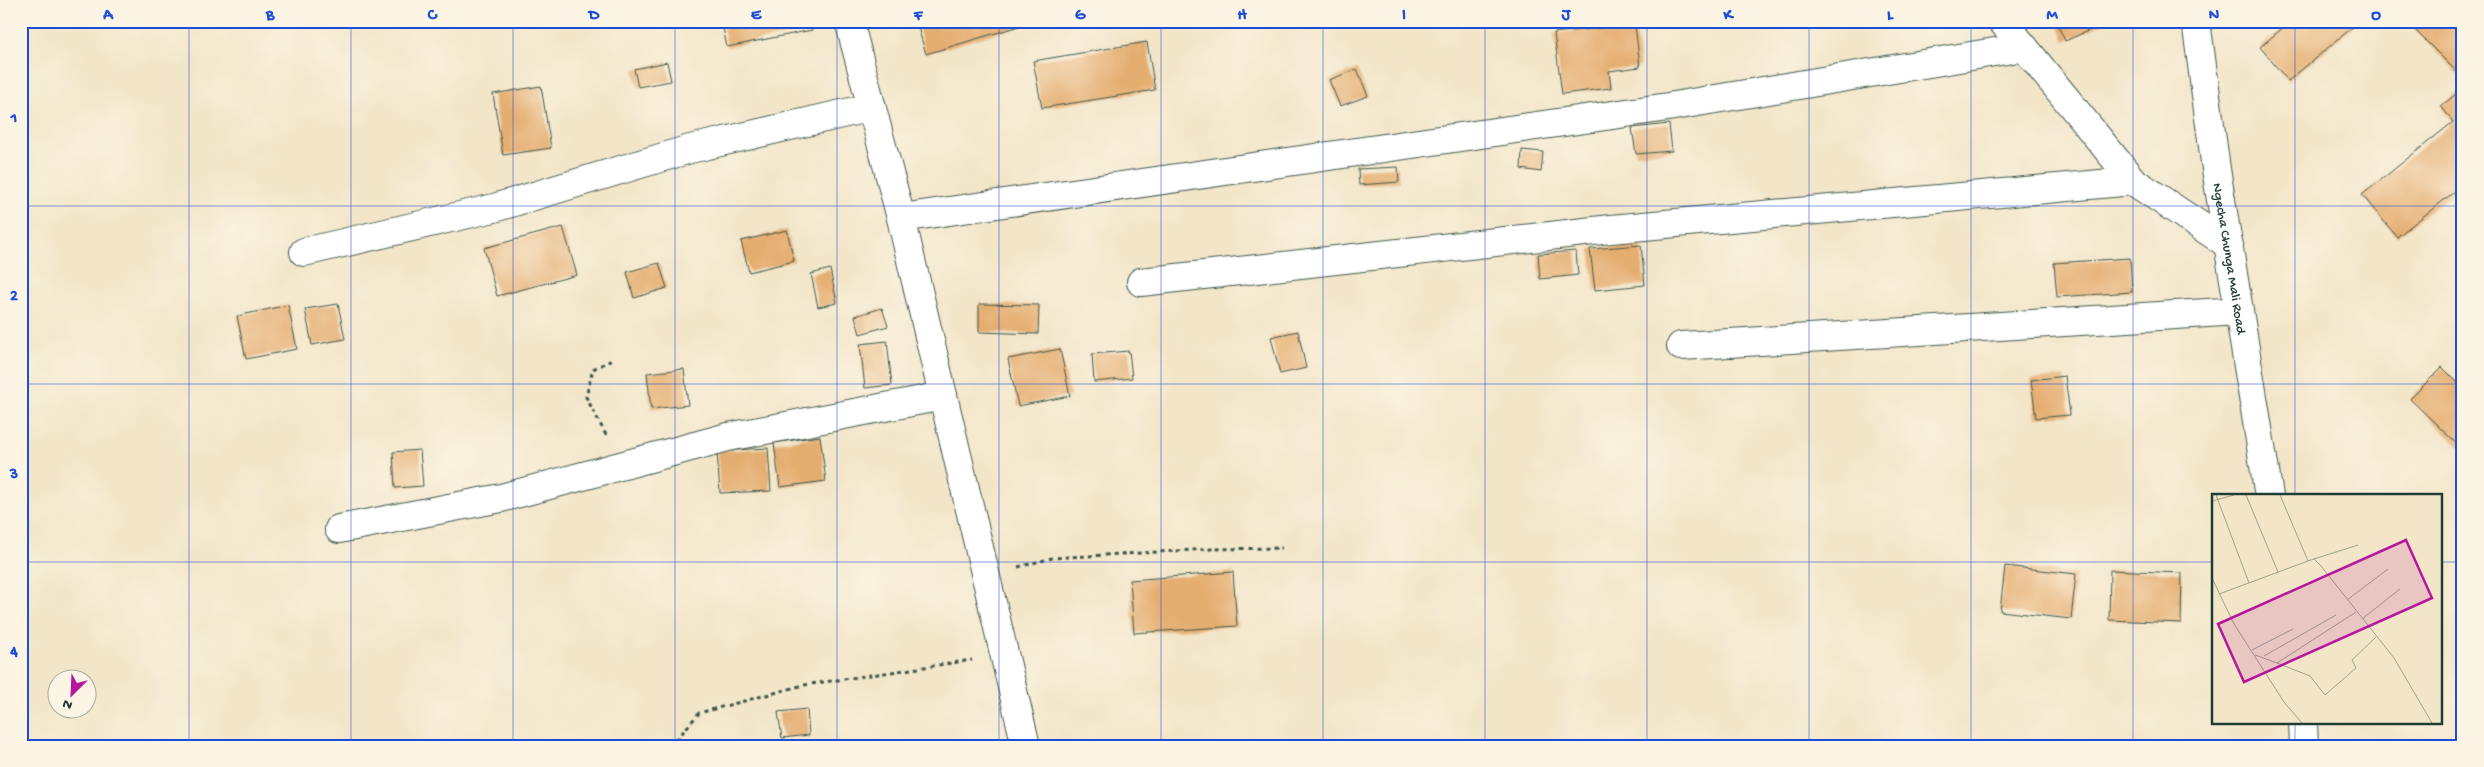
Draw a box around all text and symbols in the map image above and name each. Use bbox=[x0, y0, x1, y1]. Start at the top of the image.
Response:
text: A bbox=[102, 7, 114, 26]
text: B bbox=[265, 7, 275, 26]
text: C bbox=[427, 7, 438, 26]
text: D bbox=[587, 7, 600, 26]
text: E bbox=[751, 7, 762, 26]
text: F bbox=[913, 7, 924, 26]
text: G bbox=[1075, 7, 1086, 26]
text: H bbox=[1237, 7, 1247, 26]
text: I bbox=[1402, 7, 1406, 26]
text: J bbox=[1561, 7, 1572, 26]
text: K bbox=[1723, 7, 1735, 26]
text: L bbox=[1887, 7, 1894, 26]
text: M bbox=[2046, 7, 2058, 26]
text: N bbox=[2209, 7, 2220, 26]
text: O bbox=[2371, 7, 2381, 26]
text: 1 bbox=[10, 110, 17, 129]
street label: Ngecha Chunga Mali Road bbox=[2207, 182, 2249, 337]
text: 2 bbox=[10, 288, 18, 307]
text: 3 bbox=[9, 466, 18, 485]
inset map bbox=[2212, 494, 2442, 724]
text: 4 bbox=[9, 644, 18, 663]
north arrow bbox=[48, 670, 98, 720]
text: N bbox=[60, 694, 75, 713]

